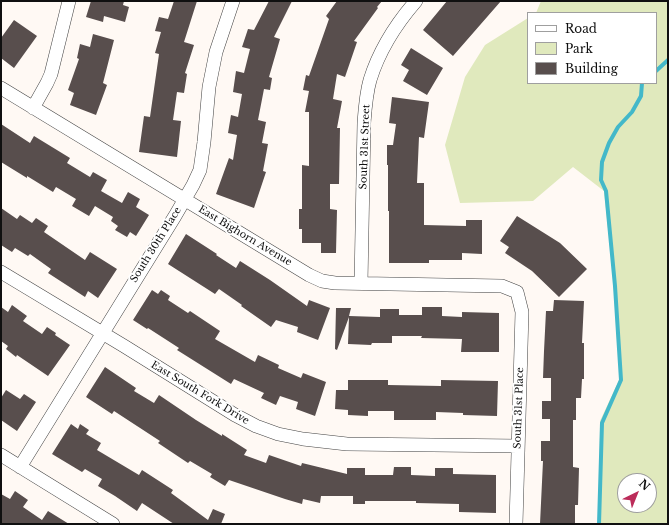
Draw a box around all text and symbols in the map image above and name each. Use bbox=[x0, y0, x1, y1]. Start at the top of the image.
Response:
legend bbox=[527, 12, 657, 84]
text: Road bbox=[565, 21, 597, 36]
text: Park bbox=[565, 41, 593, 56]
text: Building bbox=[565, 61, 618, 76]
street label: South 31st Street bbox=[358, 104, 372, 190]
street label: East Bighorn Avenue bbox=[196, 203, 294, 269]
street label: South 30th Place bbox=[128, 205, 184, 285]
street label: East South Fork Drive bbox=[149, 359, 251, 427]
street label: South 31st Place bbox=[512, 367, 526, 449]
north arrow bbox=[617, 473, 657, 513]
text: N bbox=[636, 476, 653, 494]

